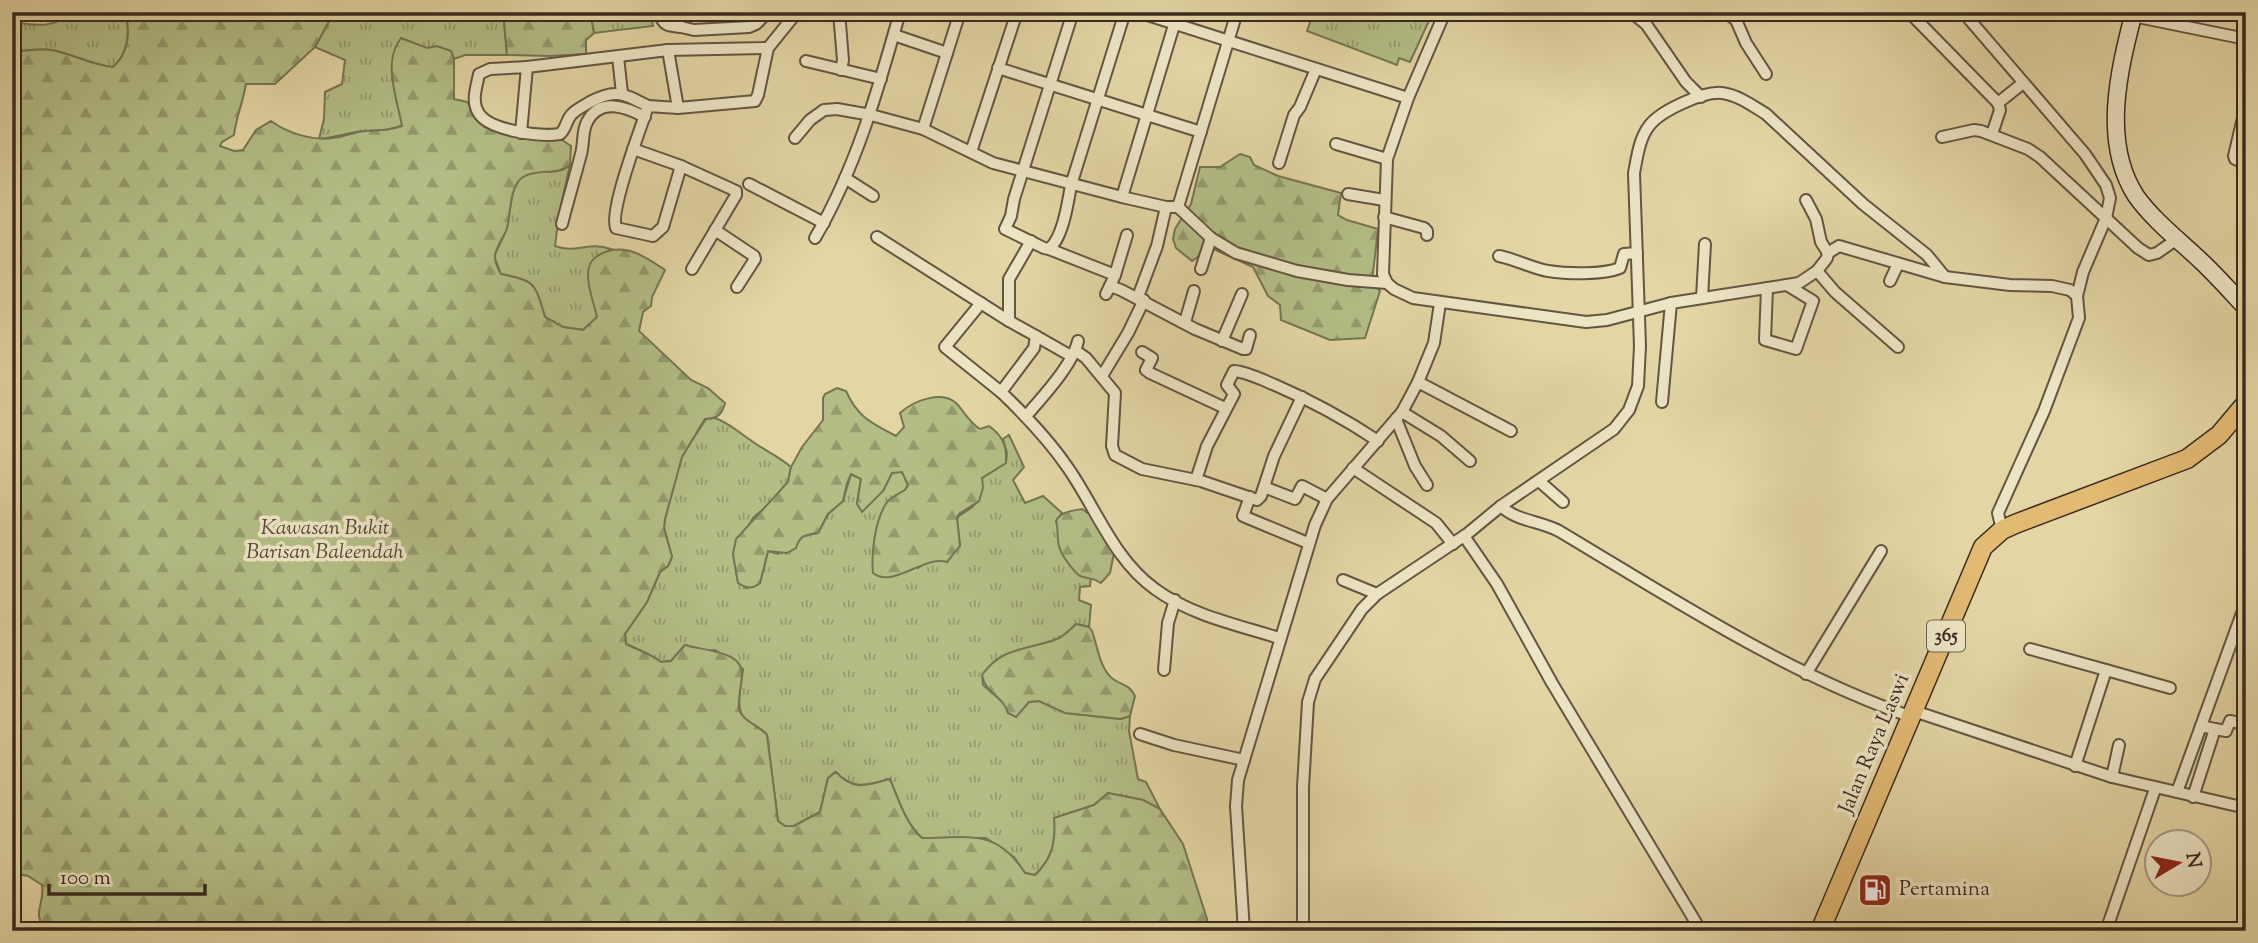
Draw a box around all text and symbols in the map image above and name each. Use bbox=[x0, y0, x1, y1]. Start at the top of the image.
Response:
park label: Kawasan Bukit Barisan Baleendah bbox=[246, 514, 404, 568]
road number: 365 bbox=[1927, 621, 1965, 652]
street label: Jalan Raya Laswi bbox=[1832, 669, 1918, 820]
north arrow bbox=[2142, 828, 2212, 898]
text: N bbox=[2178, 851, 2207, 870]
scale bar bbox=[49, 852, 205, 896]
text: 100 m bbox=[60, 864, 111, 894]
fuel station icon: Pertamina bbox=[1856, 871, 1894, 909]
place label: Pertamina bbox=[1899, 875, 1990, 905]

